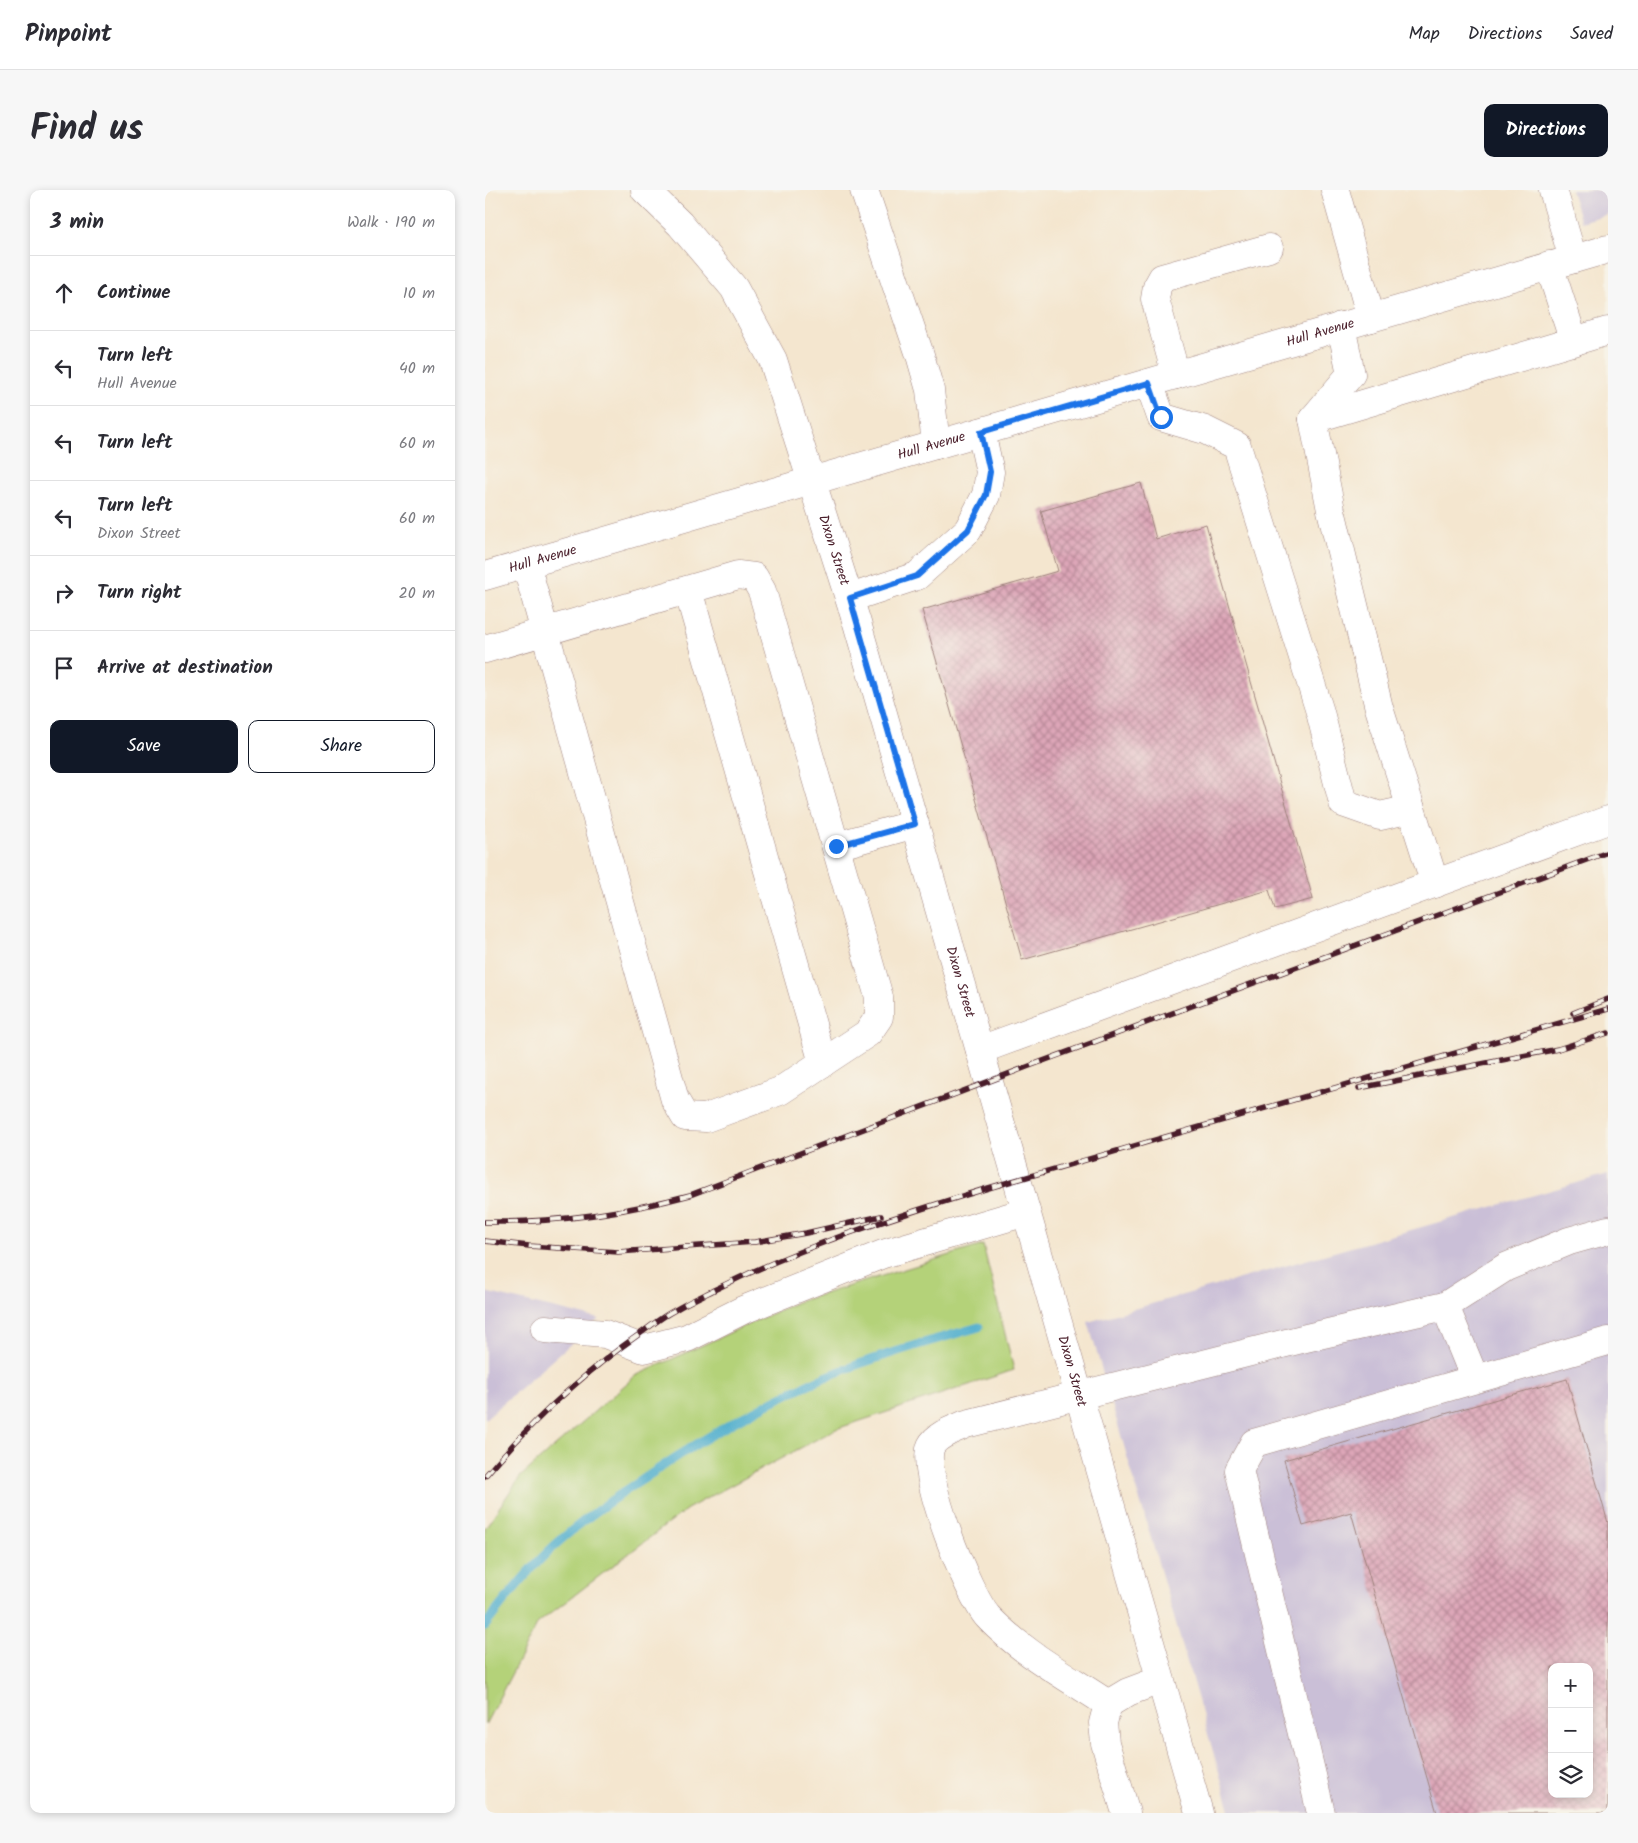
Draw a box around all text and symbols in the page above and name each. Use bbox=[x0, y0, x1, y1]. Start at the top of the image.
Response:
text: Pinpoint bbox=[25, 15, 112, 54]
text: Map bbox=[1408, 20, 1440, 49]
text: Directions bbox=[1468, 20, 1542, 49]
text: Saved bbox=[1570, 20, 1613, 49]
text: Find us bbox=[30, 102, 143, 158]
button: Directions bbox=[1484, 104, 1608, 157]
text: 3 min bbox=[50, 206, 104, 239]
text: Walk · 190 m bbox=[347, 210, 435, 235]
text: Continue bbox=[97, 278, 170, 308]
icon: ahead bbox=[50, 279, 78, 307]
text: 10 m bbox=[403, 281, 435, 306]
street label: Hull Avenue bbox=[1284, 312, 1358, 353]
text: Turn left bbox=[97, 341, 172, 371]
icon: left bbox=[50, 354, 78, 382]
text: 40 m bbox=[399, 356, 435, 381]
text: Hull Avenue bbox=[97, 371, 177, 396]
route start bbox=[1150, 406, 1173, 429]
street label: Hull Avenue bbox=[895, 425, 969, 466]
text: Turn left bbox=[97, 428, 172, 458]
icon: left bbox=[50, 429, 78, 457]
text: 60 m bbox=[399, 431, 435, 456]
text: Turn left bbox=[97, 491, 172, 521]
icon: left bbox=[50, 504, 78, 532]
text: 60 m bbox=[399, 506, 435, 531]
street label: Dixon Street bbox=[812, 512, 856, 589]
text: Dixon Street bbox=[97, 521, 181, 546]
street label: Hull Avenue bbox=[506, 539, 580, 580]
text: Turn right bbox=[97, 578, 182, 608]
icon: right bbox=[50, 579, 78, 607]
text: 20 m bbox=[399, 581, 435, 606]
text: Arrive at destination bbox=[97, 653, 273, 683]
icon: arrive bbox=[50, 654, 78, 682]
button: Save bbox=[50, 720, 238, 773]
button: Share bbox=[248, 720, 435, 773]
route end bbox=[825, 835, 848, 858]
street label: Dixon Street bbox=[939, 944, 981, 1021]
street label: Dixon Street bbox=[1051, 1333, 1093, 1410]
map controls bbox=[1548, 1663, 1593, 1798]
button: + bbox=[1548, 1663, 1593, 1708]
button: − bbox=[1548, 1708, 1593, 1753]
button: layers bbox=[1548, 1753, 1593, 1798]

